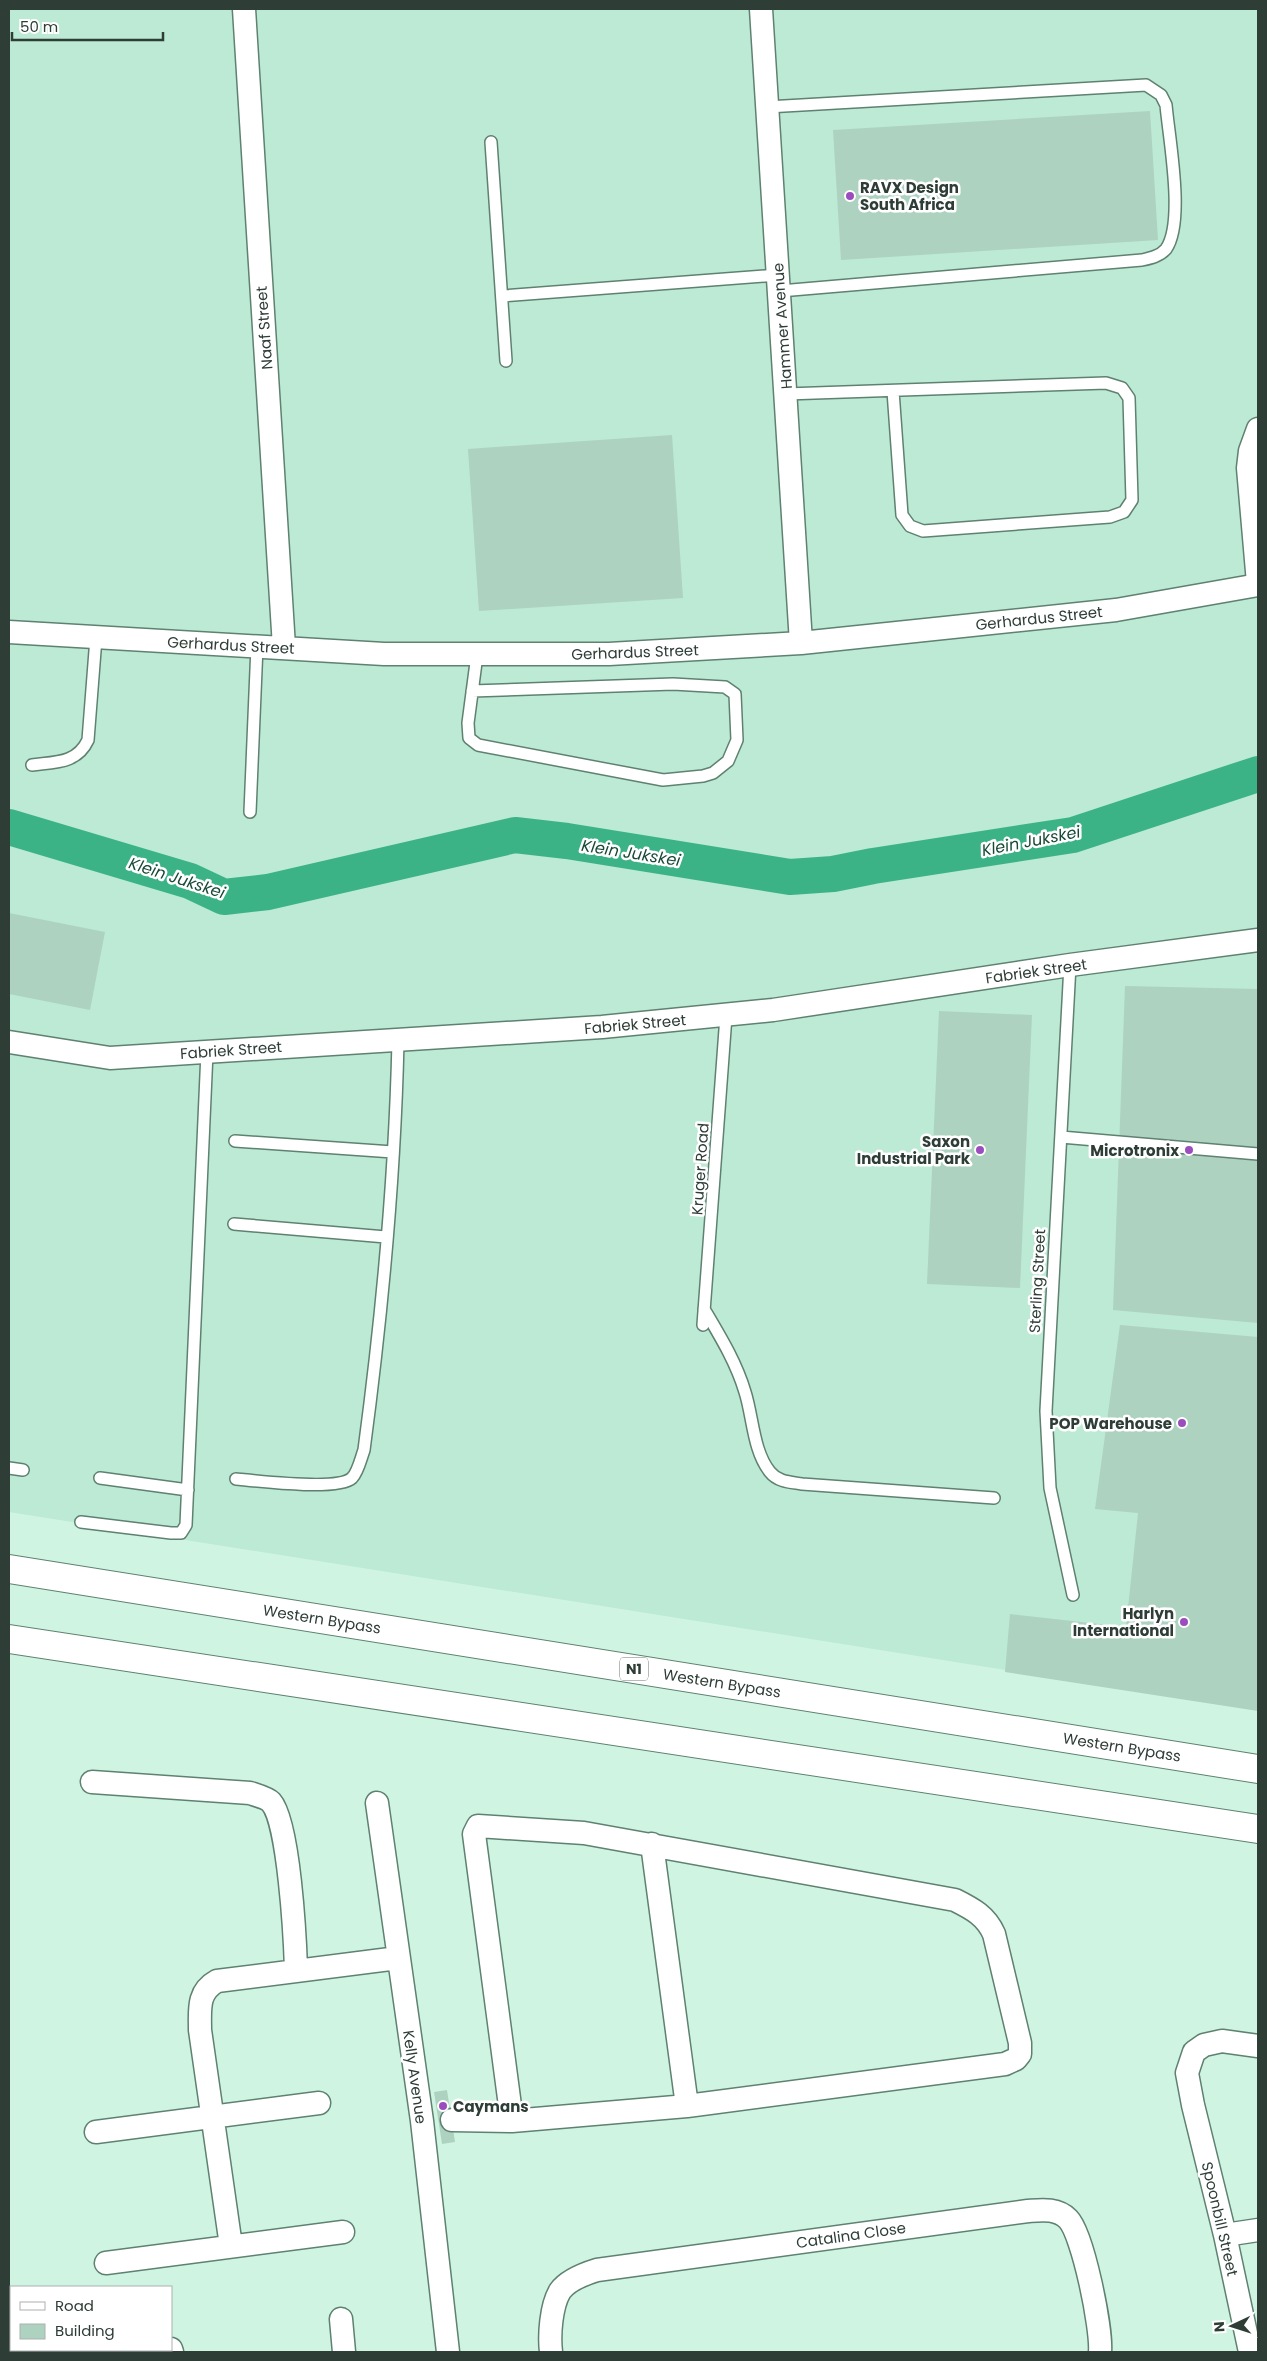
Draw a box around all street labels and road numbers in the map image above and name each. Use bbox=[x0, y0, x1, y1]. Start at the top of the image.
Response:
street label: Hammer Avenue bbox=[767, 262, 797, 390]
street label: Naaf Street bbox=[251, 286, 277, 370]
street label: Gerhardus Street bbox=[975, 601, 1103, 635]
street label: Gerhardus Street bbox=[167, 631, 295, 659]
street label: Gerhardus Street bbox=[571, 639, 699, 665]
street label: Fabriek Street bbox=[984, 953, 1088, 989]
street label: Fabriek Street bbox=[583, 1009, 687, 1039]
street label: Fabriek Street bbox=[179, 1036, 283, 1064]
street label: Kruger Road bbox=[686, 1122, 714, 1216]
street label: Sterling Street bbox=[1024, 1228, 1050, 1334]
street label: Western Bypass bbox=[261, 1599, 383, 1639]
road number: N1 bbox=[620, 1658, 648, 1680]
street label: Western Bypass bbox=[661, 1663, 783, 1703]
street label: Western Bypass bbox=[1061, 1727, 1183, 1767]
street label: Kelly Avenue bbox=[398, 2029, 432, 2125]
street label: Spoonbill Street bbox=[1197, 2160, 1243, 2278]
street label: Catalina Close bbox=[795, 2217, 907, 2253]

